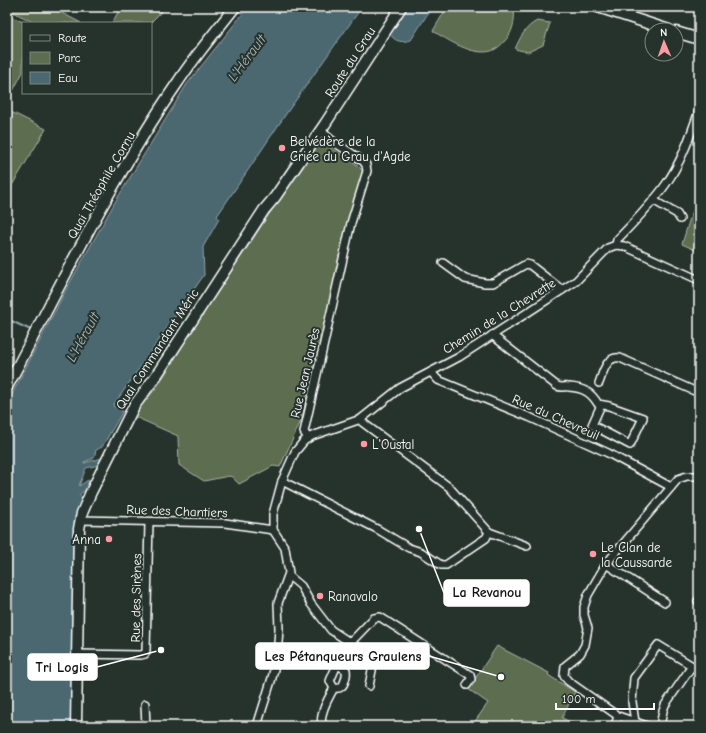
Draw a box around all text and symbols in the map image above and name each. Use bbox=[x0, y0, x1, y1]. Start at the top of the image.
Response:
legend bbox=[22, 22, 152, 94]
north arrow bbox=[644, 22, 684, 62]
street label: Route du Grau bbox=[322, 24, 378, 100]
text: N bbox=[660, 26, 667, 39]
water label: L'Hérault bbox=[224, 30, 271, 85]
text: Route bbox=[58, 31, 87, 45]
text: Parc bbox=[58, 51, 81, 65]
text: Eau bbox=[58, 71, 78, 85]
street label: Quai Théophile Cornu bbox=[64, 129, 138, 241]
place label: Belvédère de la Criée du Grau d'Agde bbox=[290, 134, 411, 164]
marker: Belvédère de la Criée du Grau d'Agde bbox=[277, 143, 287, 153]
street label: Chemin de la Chevrette bbox=[440, 275, 559, 357]
street label: Quai Commandant Méric bbox=[112, 286, 202, 412]
water label: L'Hérault bbox=[63, 308, 104, 365]
street label: Rue Jean Jaurès bbox=[287, 327, 323, 419]
street label: Rue du Chevreuil bbox=[510, 391, 602, 443]
place label: L'Oustal bbox=[372, 437, 414, 452]
marker: L'Oustal bbox=[359, 439, 369, 449]
street label: Rue des Chantiers bbox=[126, 502, 228, 520]
place label: Anna bbox=[72, 532, 101, 547]
marker: Anna bbox=[104, 534, 114, 544]
place label: Le Clan de la Caussarde bbox=[601, 540, 672, 570]
marker: Le Clan de la Caussarde bbox=[588, 549, 598, 559]
street label: Rue des Sirènes bbox=[128, 553, 144, 643]
callout: La Revanou bbox=[444, 580, 529, 606]
text: La Revanou bbox=[452, 584, 522, 601]
place label: Ranavalo bbox=[328, 589, 378, 604]
marker: Ranavalo bbox=[315, 591, 325, 601]
callout: Les Pétanqueurs Graulens bbox=[256, 643, 429, 669]
text: Les Pétanqueurs Graulens bbox=[265, 648, 421, 665]
callout: Tri Logis bbox=[28, 654, 97, 680]
text: Tri Logis bbox=[36, 659, 88, 676]
scale bar bbox=[556, 685, 654, 711]
text: 100 m bbox=[562, 692, 595, 706]

